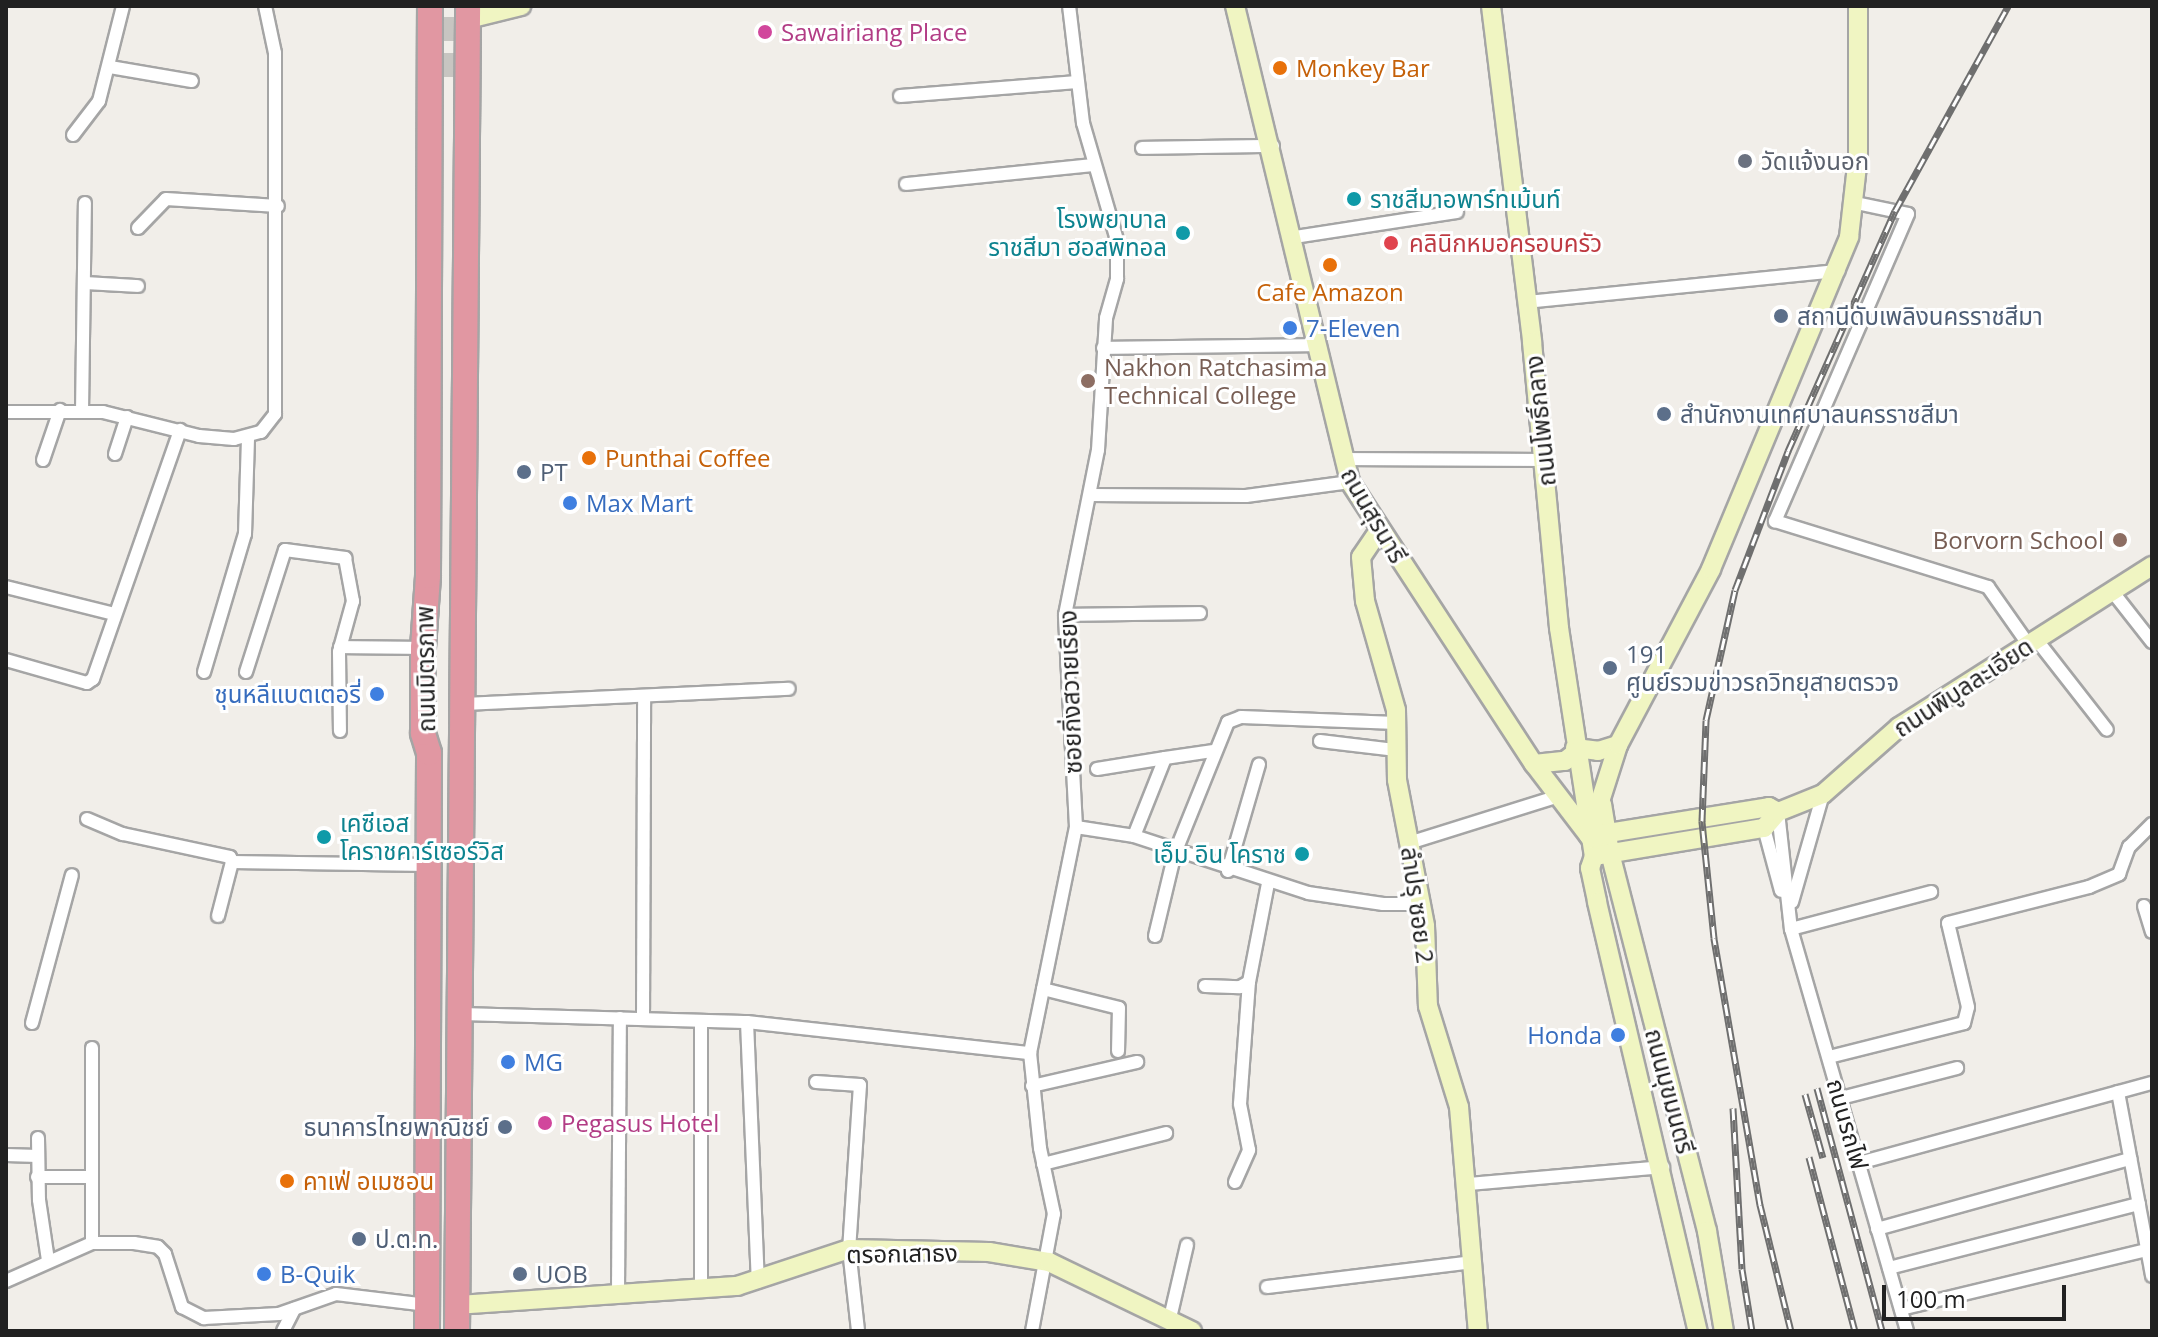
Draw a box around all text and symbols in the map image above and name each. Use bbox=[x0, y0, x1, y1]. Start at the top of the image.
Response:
place label: Sawairiang Place bbox=[781, 18, 967, 46]
marker: Sawairiang Place bbox=[756, 23, 774, 41]
place label: Monkey Bar bbox=[1296, 54, 1430, 82]
marker: Monkey Bar bbox=[1271, 59, 1289, 77]
place label: วัดแจ้งนอก bbox=[1761, 147, 1869, 175]
marker: วัดแจ้งนอก bbox=[1736, 152, 1754, 170]
place label: ราชสีมาอพาร์ทเม้นท์ bbox=[1370, 185, 1561, 213]
marker: ราชสีมาอพาร์ทเม้นท์ bbox=[1345, 190, 1363, 208]
place label: โรงพยาบาล ราชสีมา ฮอสพิทอล bbox=[988, 205, 1167, 261]
marker: โรงพยาบาล ราชสีมา ฮอสพิทอล bbox=[1174, 224, 1192, 242]
place label: คลินิกหมอครอบครัว bbox=[1409, 229, 1602, 257]
marker: คลินิกหมอครอบครัว bbox=[1380, 232, 1402, 254]
marker: Cafe Amazon bbox=[1321, 256, 1339, 274]
place label: Cafe Amazon bbox=[1256, 278, 1404, 306]
place label: สถานีดับเพลิงนครราชสีมา bbox=[1797, 302, 2043, 330]
marker: สถานีดับเพลิงนครราชสีมา bbox=[1772, 307, 1790, 325]
place label: 7-Eleven bbox=[1306, 314, 1400, 342]
marker: 7-Eleven bbox=[1281, 319, 1299, 337]
place label: Nakhon Ratchasima Technical College bbox=[1104, 353, 1327, 409]
street label: ถนนโพธิ์กลาง bbox=[1519, 354, 1561, 488]
marker: Nakhon Ratchasima Technical College bbox=[1079, 372, 1097, 390]
place label: สำนักงานเทศบาลนครราชสีมา bbox=[1680, 400, 1959, 428]
marker: สำนักงานเทศบาลนครราชสีมา bbox=[1655, 405, 1673, 423]
place label: Punthai Coffee bbox=[605, 444, 770, 472]
marker: Punthai Coffee bbox=[580, 449, 598, 467]
place label: PT bbox=[540, 458, 568, 486]
street label: ถนนสุรนารี bbox=[1335, 462, 1413, 568]
marker: PT bbox=[515, 463, 533, 481]
place label: Max Mart bbox=[586, 489, 693, 517]
marker: Max Mart bbox=[561, 494, 579, 512]
place label: Borvorn School bbox=[1933, 526, 2104, 554]
marker: Borvorn School bbox=[2111, 531, 2129, 549]
street label: ถนนมิตรภาพ bbox=[409, 606, 441, 732]
street label: ซอยกิ่งสวายเรียง bbox=[1053, 610, 1087, 774]
street label: ถนนพิบูลละเอียด bbox=[1888, 631, 2038, 743]
place label: 191 ศูนย์รวมข่าวรถวิทยุสายตรวจ bbox=[1626, 640, 1899, 696]
marker: 191 ศูนย์รวมข่าวรถวิทยุสายตรวจ bbox=[1601, 659, 1619, 677]
place label: ชุนหลีแบตเตอรี่ bbox=[215, 680, 361, 708]
marker: ชุนหลีแบตเตอรี่ bbox=[368, 685, 386, 703]
place label: เคซีเอส โคราชคาร์เซอร์วิส bbox=[340, 809, 504, 865]
marker: เคซีเอส โคราชคาร์เซอร์วิส bbox=[315, 828, 333, 846]
place label: เอ็ม อิน โคราช bbox=[1153, 840, 1286, 868]
marker: เอ็ม อิน โคราช bbox=[1293, 845, 1311, 863]
street label: ลำปรุ ซอย 2 bbox=[1396, 845, 1440, 965]
place label: Honda bbox=[1527, 1021, 1602, 1049]
street label: ถนนมุขมนตรี bbox=[1640, 1025, 1700, 1157]
marker: Honda bbox=[1609, 1026, 1627, 1044]
place label: MG bbox=[524, 1048, 563, 1076]
marker: MG bbox=[499, 1053, 517, 1071]
street label: ถนนรถไฟ bbox=[1821, 1075, 1875, 1173]
place label: Pegasus Hotel bbox=[561, 1109, 719, 1137]
place label: ธนาคารไทยพาณิชย์ bbox=[303, 1113, 489, 1141]
marker: Pegasus Hotel bbox=[536, 1114, 554, 1132]
marker: ธนาคารไทยพาณิชย์ bbox=[496, 1118, 514, 1136]
place label: คาเฟ่ อเมซอน bbox=[303, 1167, 434, 1195]
marker: คาเฟ่ อเมซอน bbox=[278, 1172, 296, 1190]
place label: ป.ต.ท. bbox=[375, 1225, 438, 1253]
marker: ป.ต.ท. bbox=[350, 1230, 368, 1248]
street label: ตรอกเสาธง bbox=[846, 1238, 958, 1268]
place label: B-Quik bbox=[280, 1260, 355, 1288]
place label: UOB bbox=[536, 1260, 588, 1288]
marker: B-Quik bbox=[255, 1265, 273, 1283]
marker: UOB bbox=[511, 1265, 529, 1283]
scale bar bbox=[1886, 1269, 2070, 1319]
text: 100 m bbox=[1896, 1282, 1966, 1315]

